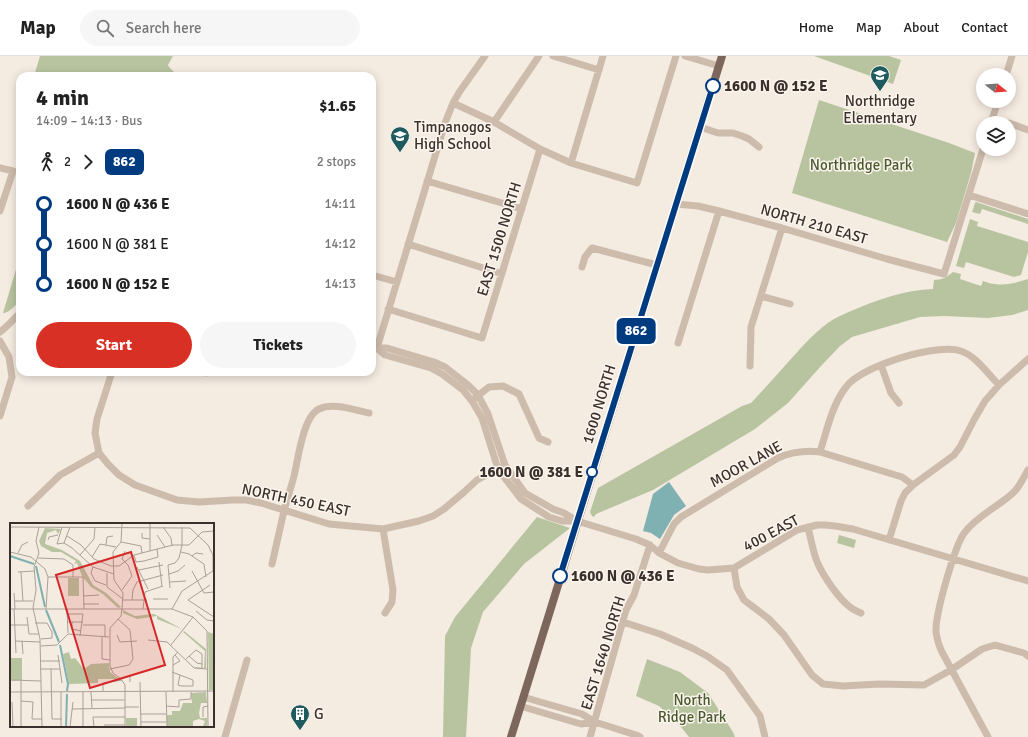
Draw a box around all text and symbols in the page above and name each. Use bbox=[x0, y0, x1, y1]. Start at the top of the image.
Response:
search box bbox=[80, 10, 360, 46]
text: Map bbox=[20, 16, 56, 40]
icon: search bbox=[94, 17, 116, 39]
text: Search here bbox=[126, 19, 201, 37]
text: Home bbox=[799, 19, 834, 36]
text: Map bbox=[856, 19, 881, 36]
text: About bbox=[903, 19, 939, 36]
text: Contact bbox=[961, 19, 1008, 36]
school or university icon: Northridge Elementary bbox=[869, 64, 891, 92]
north arrow bbox=[976, 68, 1016, 108]
map controls bbox=[976, 68, 1016, 156]
place label: 1600 N @ 152 E bbox=[724, 77, 828, 95]
marker: 1600 N @ 152 E bbox=[705, 78, 721, 94]
text: 4 min bbox=[36, 84, 89, 111]
place label: Northridge Elementary bbox=[843, 92, 917, 127]
text: $1.65 bbox=[319, 97, 356, 115]
text: 14:09 – 14:13 · Bus bbox=[36, 113, 142, 129]
button: layers bbox=[976, 116, 1016, 156]
place label: Timpanogos High School bbox=[414, 118, 492, 153]
school or university icon: Timpanogos High School bbox=[389, 125, 411, 153]
icon: walk bbox=[36, 151, 58, 173]
icon: forward bbox=[77, 151, 99, 173]
text: 862 bbox=[113, 153, 136, 170]
text: 2 bbox=[64, 154, 71, 170]
text: 2 stops bbox=[317, 154, 356, 170]
park label: Northridge Park bbox=[810, 156, 913, 174]
street label: EAST 1500 NORTH bbox=[473, 180, 525, 298]
text: 1600 N @ 436 E bbox=[66, 195, 170, 213]
text: 14:11 bbox=[324, 196, 356, 212]
street label: NORTH 210 EAST bbox=[759, 200, 870, 248]
text: 1600 N @ 381 E bbox=[66, 235, 169, 253]
text: 14:12 bbox=[324, 236, 356, 252]
text: 1600 N @ 152 E bbox=[66, 275, 170, 293]
text: 14:13 bbox=[324, 276, 356, 292]
line badge: 862 bbox=[613, 318, 659, 344]
button: Start bbox=[36, 322, 192, 368]
button: Tickets bbox=[200, 322, 356, 368]
text: 862 bbox=[625, 322, 647, 339]
street label: 1600 NORTH bbox=[578, 362, 620, 446]
street label: MOOR LANE bbox=[707, 437, 785, 491]
place label: 1600 N @ 381 E bbox=[479, 463, 583, 481]
marker: 1600 N @ 381 E bbox=[586, 466, 598, 478]
street label: NORTH 450 EAST bbox=[240, 480, 352, 520]
street label: 400 EAST bbox=[740, 511, 803, 555]
inset map bbox=[10, 523, 214, 727]
place label: 1600 N @ 436 E bbox=[571, 567, 675, 585]
marker: 1600 N @ 436 E bbox=[552, 568, 568, 584]
street label: EAST 1640 NORTH bbox=[577, 594, 629, 712]
park label: North Ridge Park bbox=[658, 691, 727, 726]
building icon: G bbox=[289, 703, 311, 731]
place label: G bbox=[314, 705, 324, 723]

